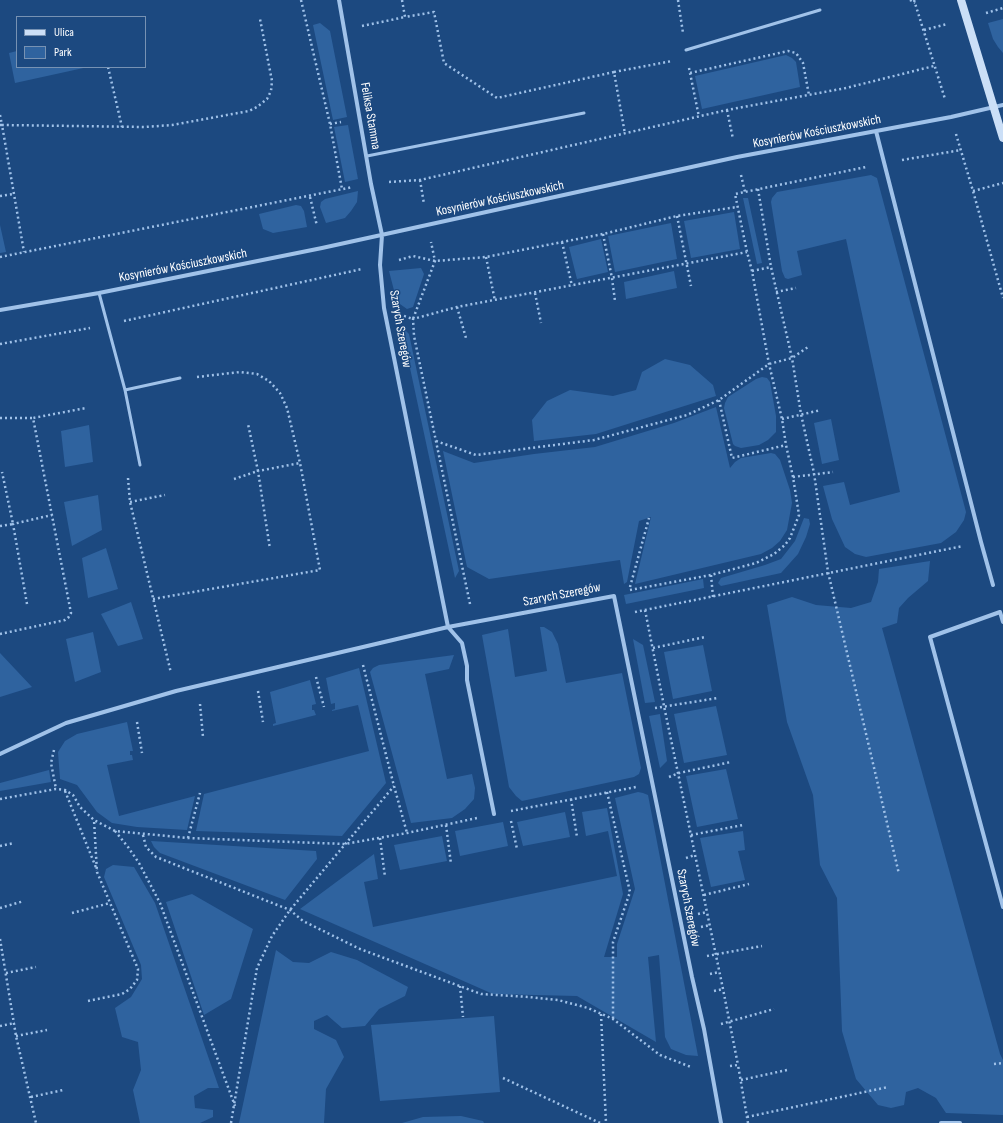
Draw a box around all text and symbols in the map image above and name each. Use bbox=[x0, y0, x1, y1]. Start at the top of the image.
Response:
legend bbox=[16, 16, 146, 68]
text: Ulica bbox=[54, 25, 74, 40]
text: Park bbox=[54, 45, 72, 60]
street label: Feliksa Stamma bbox=[356, 81, 384, 151]
street label: Kosynierów Kościuszkowskich bbox=[752, 112, 882, 152]
street label: Kosynierów Kościuszkowskich bbox=[435, 178, 565, 220]
street label: Kosynierów Kościuszkowskich bbox=[118, 246, 248, 286]
street label: Szarych Szeregów bbox=[385, 289, 415, 369]
street label: Szarych Szeregów bbox=[522, 580, 602, 610]
street label: Szarych Szeregów bbox=[673, 868, 703, 948]

